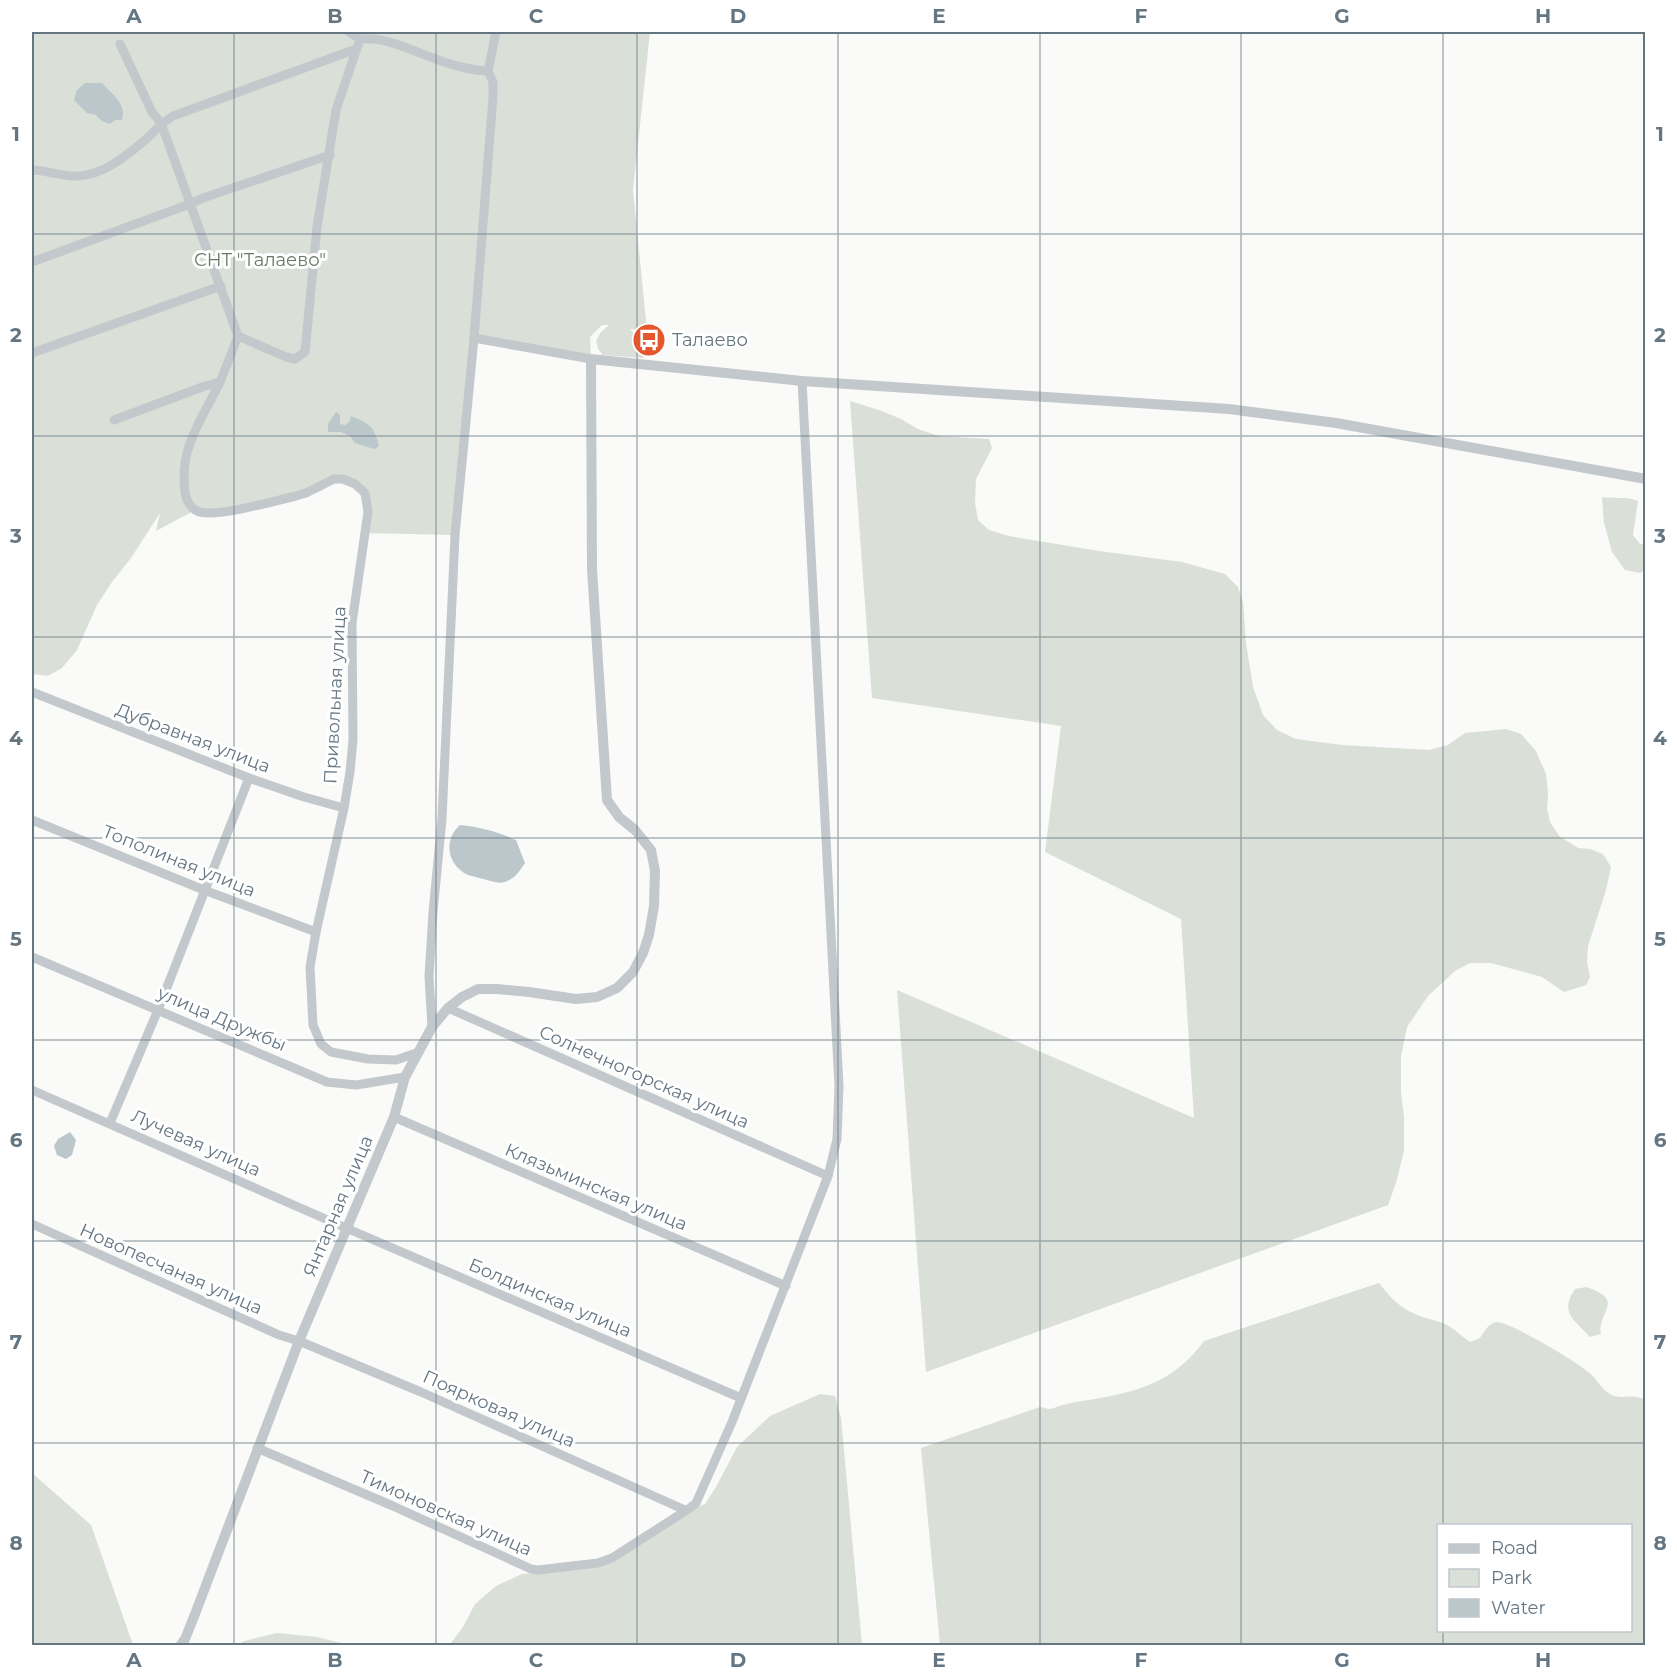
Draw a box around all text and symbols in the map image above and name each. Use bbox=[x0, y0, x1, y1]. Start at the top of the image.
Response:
text: A bbox=[125, 4, 142, 28]
text: B bbox=[327, 4, 343, 28]
text: C bbox=[529, 4, 544, 28]
text: D bbox=[730, 4, 746, 28]
text: E bbox=[932, 4, 946, 28]
text: F bbox=[1135, 4, 1148, 28]
text: G bbox=[1334, 4, 1350, 28]
text: H bbox=[1535, 4, 1551, 28]
text: 1 bbox=[12, 122, 20, 146]
text: 1 bbox=[1656, 122, 1664, 146]
park label: СНТ "Талаево" bbox=[194, 249, 326, 271]
bus stop icon: Талаево bbox=[631, 322, 667, 358]
text: 2 bbox=[10, 323, 22, 347]
text: 2 bbox=[1654, 323, 1666, 347]
place label: Талаево bbox=[672, 329, 748, 351]
text: 3 bbox=[9, 524, 22, 548]
text: 3 bbox=[1653, 524, 1666, 548]
street label: Привольная улица bbox=[319, 606, 351, 784]
street label: Дубравная улица bbox=[113, 698, 273, 778]
text: 4 bbox=[9, 726, 23, 750]
text: 4 bbox=[1653, 726, 1667, 750]
street label: Тополиная улица bbox=[99, 820, 259, 902]
text: 5 bbox=[10, 927, 22, 951]
text: 5 bbox=[1654, 927, 1666, 951]
street label: улица Дружбы bbox=[153, 982, 290, 1056]
street label: Солнечногорская улица bbox=[536, 1021, 752, 1133]
street label: Лучевая улица bbox=[128, 1105, 264, 1181]
text: 6 bbox=[10, 1128, 23, 1152]
text: 6 bbox=[1654, 1128, 1667, 1152]
street label: Янтарная улица bbox=[298, 1132, 378, 1280]
street label: Клязьминская улица bbox=[502, 1139, 690, 1235]
street label: Новопесчаная улица bbox=[76, 1219, 266, 1319]
street label: Болдинская улица bbox=[465, 1254, 635, 1342]
text: 7 bbox=[10, 1330, 22, 1354]
text: 7 bbox=[1654, 1330, 1666, 1354]
street label: Поярковая улица bbox=[420, 1366, 578, 1452]
street label: Тимоновская улица bbox=[357, 1465, 535, 1561]
legend bbox=[1437, 1524, 1632, 1632]
text: 8 bbox=[9, 1531, 23, 1555]
text: 8 bbox=[1653, 1531, 1667, 1555]
text: Road bbox=[1491, 1537, 1538, 1559]
text: Park bbox=[1491, 1567, 1532, 1589]
text: Water bbox=[1491, 1597, 1546, 1619]
text: A bbox=[125, 1648, 142, 1672]
text: B bbox=[327, 1648, 343, 1672]
text: C bbox=[529, 1648, 544, 1672]
text: D bbox=[730, 1648, 746, 1672]
text: E bbox=[932, 1648, 946, 1672]
text: F bbox=[1135, 1648, 1148, 1672]
text: G bbox=[1334, 1648, 1350, 1672]
text: H bbox=[1535, 1648, 1551, 1672]

